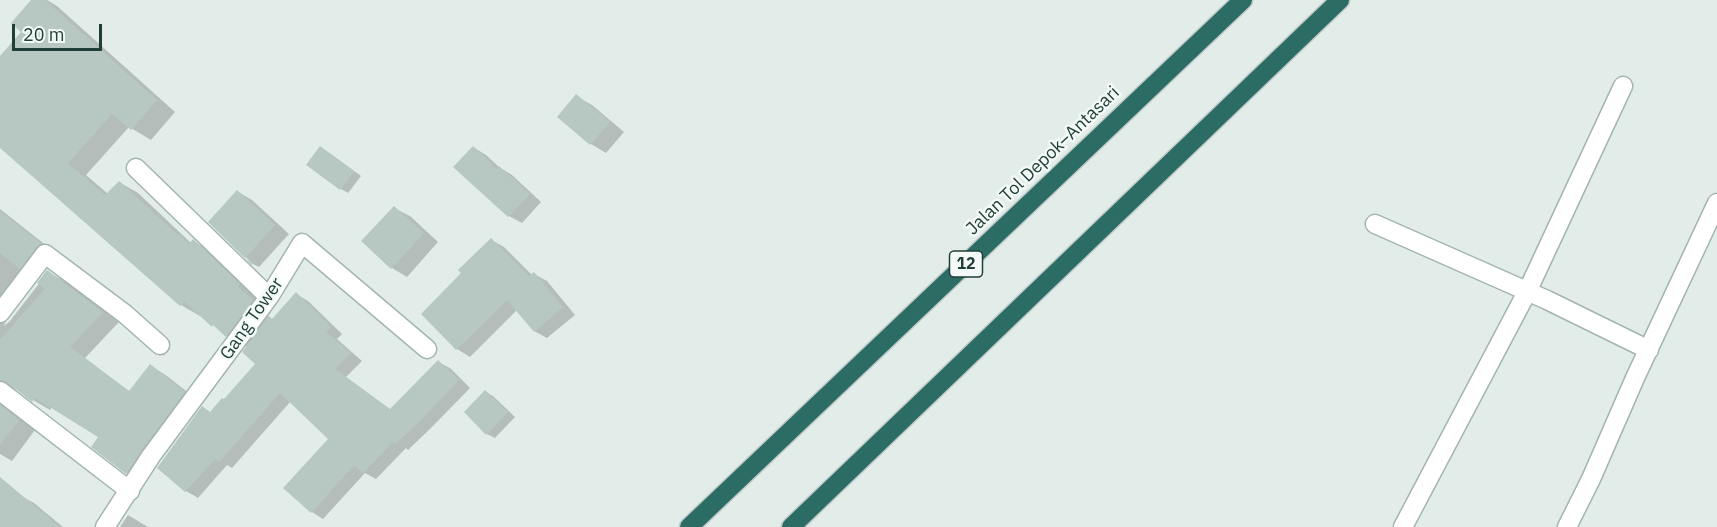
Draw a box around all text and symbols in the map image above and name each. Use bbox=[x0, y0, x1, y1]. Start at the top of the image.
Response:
scale bar bbox=[15, 12, 105, 50]
text: 20 m bbox=[23, 23, 65, 46]
street label: Jalan Tol Depok–Antasari bbox=[962, 82, 1124, 240]
road number: 12 bbox=[950, 251, 982, 277]
street label: Gang Tower bbox=[216, 274, 288, 364]

